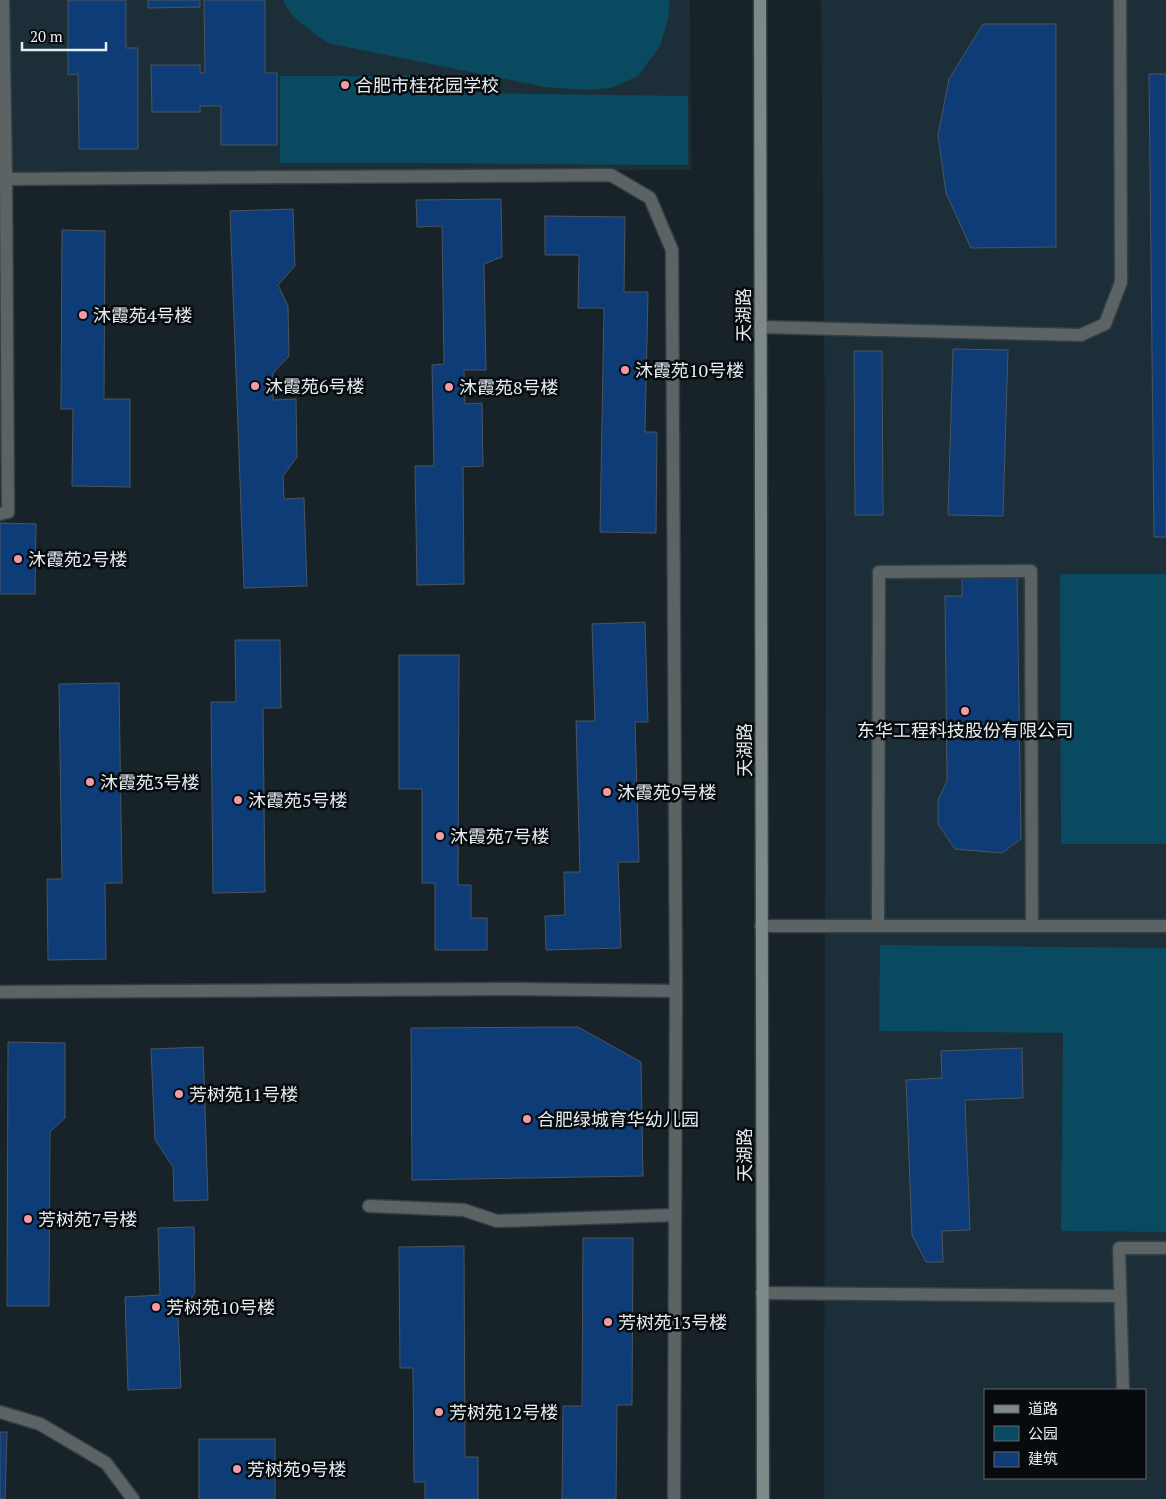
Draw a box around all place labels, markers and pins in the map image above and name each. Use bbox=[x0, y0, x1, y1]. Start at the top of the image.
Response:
place label: 合肥市桂花园学校 bbox=[355, 73, 499, 97]
marker: 合肥市桂花园学校 bbox=[339, 79, 351, 91]
place label: 沐霞苑4号楼 bbox=[93, 303, 193, 327]
marker: 沐霞苑4号楼 bbox=[77, 309, 89, 321]
place label: 沐霞苑10号楼 bbox=[635, 358, 744, 382]
marker: 沐霞苑10号楼 bbox=[619, 364, 631, 376]
place label: 沐霞苑6号楼 bbox=[265, 374, 365, 398]
place label: 沐霞苑8号楼 bbox=[459, 375, 559, 399]
marker: 沐霞苑6号楼 bbox=[249, 380, 261, 392]
marker: 沐霞苑8号楼 bbox=[443, 381, 455, 393]
place label: 沐霞苑2号楼 bbox=[28, 547, 128, 571]
marker: 沐霞苑2号楼 bbox=[12, 553, 24, 565]
marker: 东华工程科技股份有限公司 bbox=[959, 705, 971, 717]
place label: 东华工程科技股份有限公司 bbox=[857, 718, 1073, 742]
place label: 沐霞苑3号楼 bbox=[100, 770, 200, 794]
marker: 沐霞苑3号楼 bbox=[84, 776, 96, 788]
place label: 沐霞苑9号楼 bbox=[617, 780, 717, 804]
marker: 沐霞苑9号楼 bbox=[601, 786, 613, 798]
place label: 沐霞苑5号楼 bbox=[248, 788, 348, 812]
marker: 沐霞苑5号楼 bbox=[232, 794, 244, 806]
place label: 沐霞苑7号楼 bbox=[450, 824, 550, 848]
marker: 沐霞苑7号楼 bbox=[434, 830, 446, 842]
place label: 芳树苑11号楼 bbox=[189, 1082, 298, 1106]
marker: 芳树苑11号楼 bbox=[173, 1088, 185, 1100]
place label: 合肥绿城育华幼儿园 bbox=[537, 1107, 699, 1131]
marker: 合肥绿城育华幼儿园 bbox=[521, 1113, 533, 1125]
place label: 芳树苑7号楼 bbox=[38, 1207, 138, 1231]
marker: 芳树苑7号楼 bbox=[22, 1213, 34, 1225]
place label: 芳树苑10号楼 bbox=[166, 1295, 275, 1319]
marker: 芳树苑10号楼 bbox=[150, 1301, 162, 1313]
place label: 芳树苑13号楼 bbox=[618, 1310, 727, 1334]
marker: 芳树苑13号楼 bbox=[602, 1316, 614, 1328]
place label: 芳树苑12号楼 bbox=[449, 1400, 558, 1424]
marker: 芳树苑12号楼 bbox=[433, 1406, 445, 1418]
place label: 芳树苑9号楼 bbox=[247, 1457, 347, 1481]
marker: 芳树苑9号楼 bbox=[231, 1463, 243, 1475]

